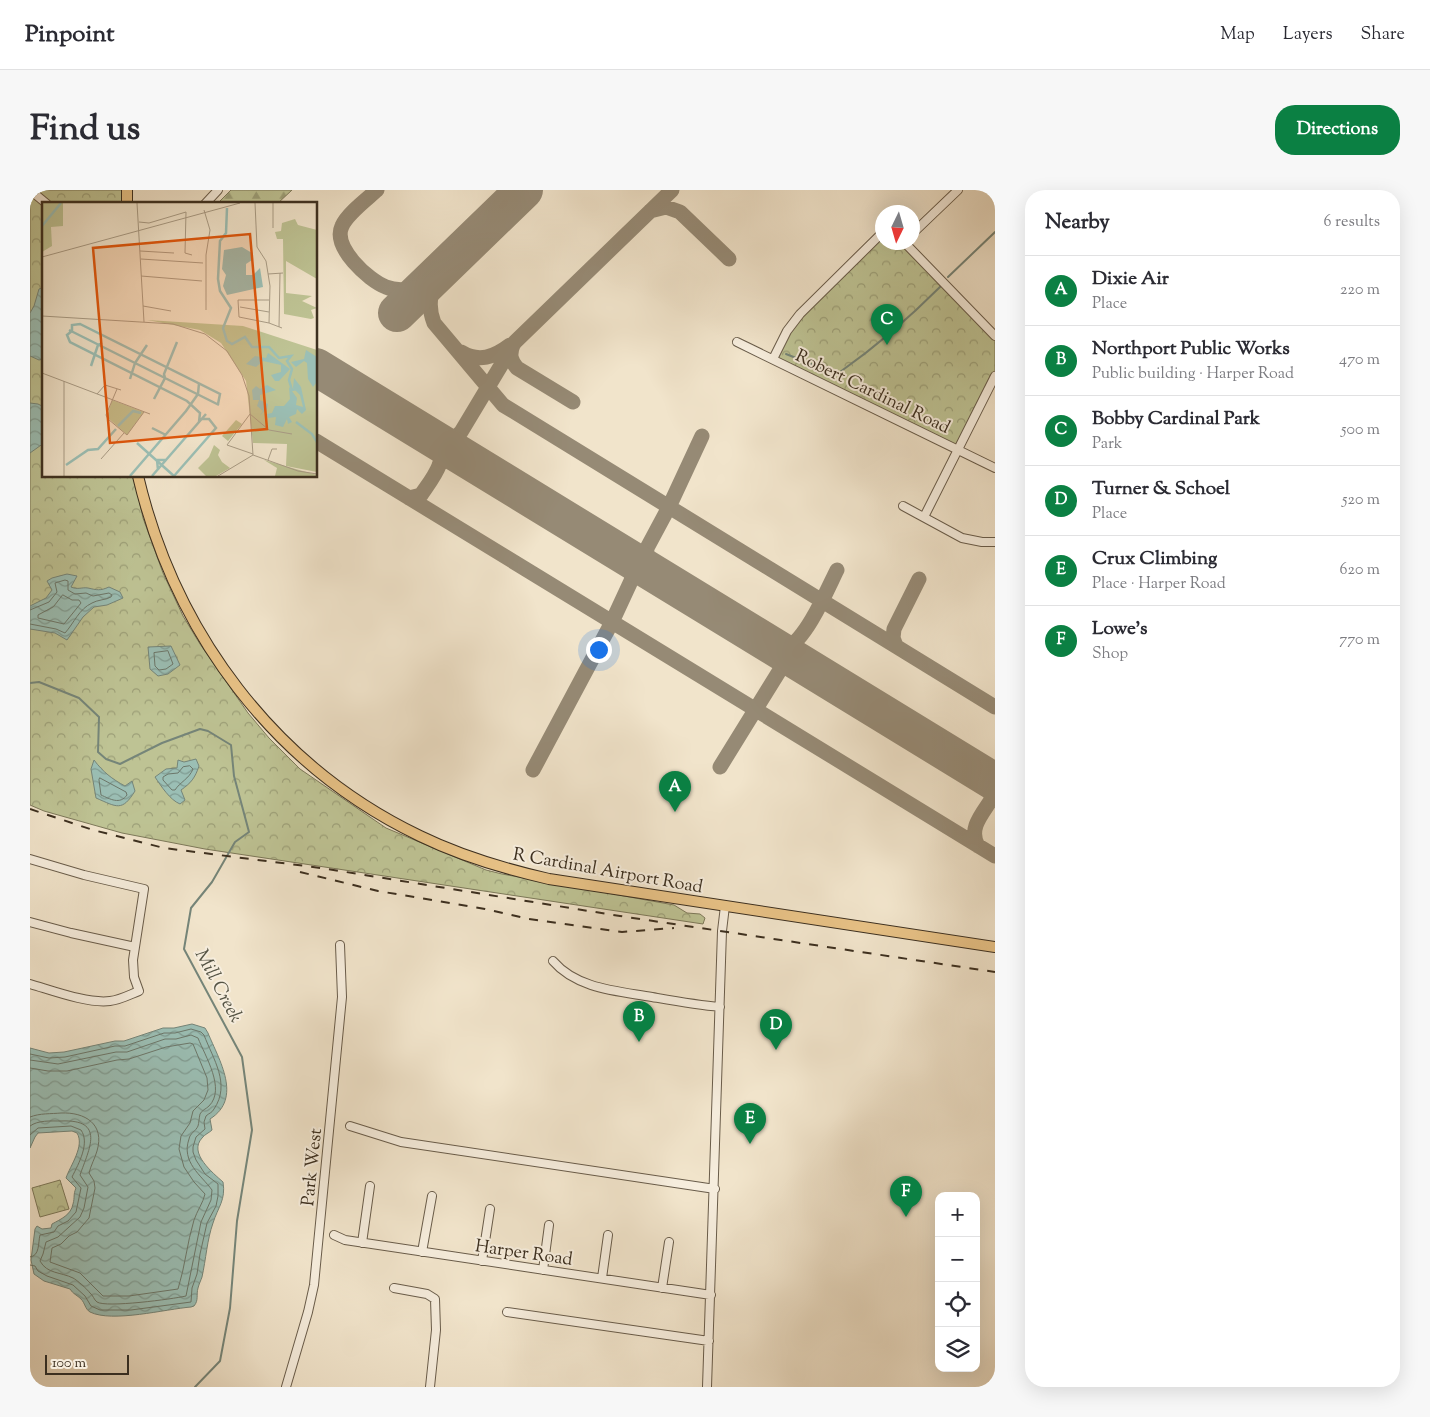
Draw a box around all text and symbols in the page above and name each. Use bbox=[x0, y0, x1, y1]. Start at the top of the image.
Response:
text: Pinpoint bbox=[25, 18, 114, 52]
text: Map bbox=[1220, 22, 1255, 48]
text: Layers bbox=[1283, 22, 1333, 48]
text: Share bbox=[1361, 22, 1405, 48]
text: Find us bbox=[30, 105, 140, 156]
button: Directions bbox=[1275, 105, 1400, 155]
inset map bbox=[42, 202, 318, 478]
north arrow bbox=[875, 205, 920, 250]
text: Nearby bbox=[1045, 208, 1110, 238]
text: 6 results bbox=[1324, 211, 1380, 234]
text: Dixie Air bbox=[1092, 266, 1169, 293]
text: A bbox=[1055, 279, 1068, 302]
text: 220 m bbox=[1340, 279, 1380, 302]
text: Place bbox=[1092, 293, 1127, 316]
pin: C bbox=[871, 304, 903, 345]
text: Northport Public Works bbox=[1092, 336, 1290, 363]
street label: Robert Cardinal Road bbox=[790, 344, 954, 442]
text: B bbox=[1056, 349, 1066, 372]
text: 470 m bbox=[1339, 349, 1380, 372]
text: Public building · Harper Road bbox=[1092, 363, 1294, 386]
text: Bobby Cardinal Park bbox=[1092, 406, 1260, 433]
text: C bbox=[1055, 419, 1067, 442]
text: 500 m bbox=[1341, 419, 1380, 442]
text: Park bbox=[1092, 433, 1123, 456]
text: Turner & Schoel bbox=[1092, 476, 1230, 503]
text: D bbox=[1055, 489, 1067, 512]
text: 520 m bbox=[1342, 489, 1380, 512]
text: Place bbox=[1092, 503, 1127, 526]
text: Crux Climbing bbox=[1092, 546, 1217, 573]
text: E bbox=[1056, 559, 1066, 582]
text: 620 m bbox=[1340, 559, 1380, 582]
text: Place · Harper Road bbox=[1092, 573, 1226, 596]
text: Lowe's bbox=[1092, 616, 1147, 643]
text: F bbox=[1057, 629, 1065, 652]
text: 770 m bbox=[1339, 629, 1380, 652]
your location bbox=[586, 637, 612, 663]
text: Shop bbox=[1092, 643, 1128, 666]
pin: A bbox=[659, 771, 691, 812]
street label: R Cardinal Airport Road bbox=[511, 842, 705, 901]
water label: Mill Creek bbox=[187, 945, 249, 1028]
pin: B bbox=[623, 1001, 655, 1042]
pin: D bbox=[760, 1009, 792, 1050]
pin: E bbox=[734, 1103, 766, 1144]
street label: Park West bbox=[296, 1127, 330, 1207]
pin: F bbox=[890, 1176, 922, 1217]
map controls bbox=[935, 1192, 980, 1372]
button: + bbox=[935, 1192, 980, 1237]
street label: Harper Road bbox=[473, 1234, 574, 1274]
button: − bbox=[935, 1237, 980, 1282]
button: locate bbox=[935, 1282, 980, 1327]
button: layers bbox=[935, 1327, 980, 1372]
scale bar bbox=[45, 1352, 129, 1375]
text: 100 m bbox=[52, 1354, 86, 1374]

